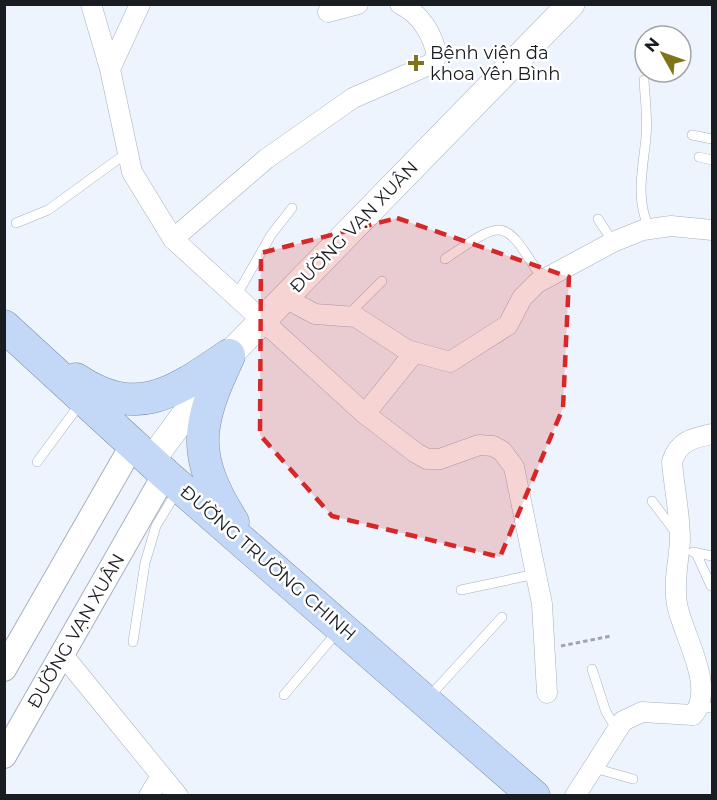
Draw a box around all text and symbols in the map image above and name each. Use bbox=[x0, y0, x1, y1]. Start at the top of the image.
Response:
north arrow bbox=[633, 24, 693, 84]
text: N bbox=[640, 34, 663, 56]
place label: Bệnh viện đa khoa Yên Bình bbox=[430, 42, 560, 85]
marker: Bệnh viện đa khoa Yên Bình bbox=[407, 54, 425, 72]
street label: ĐƯỜNG VẠN XUÂN bbox=[285, 156, 423, 298]
street label: ĐƯỜNG TRƯỜNG CHINH bbox=[176, 481, 360, 645]
street label: ĐƯỜNG VẠN XUÂN bbox=[23, 550, 129, 712]

